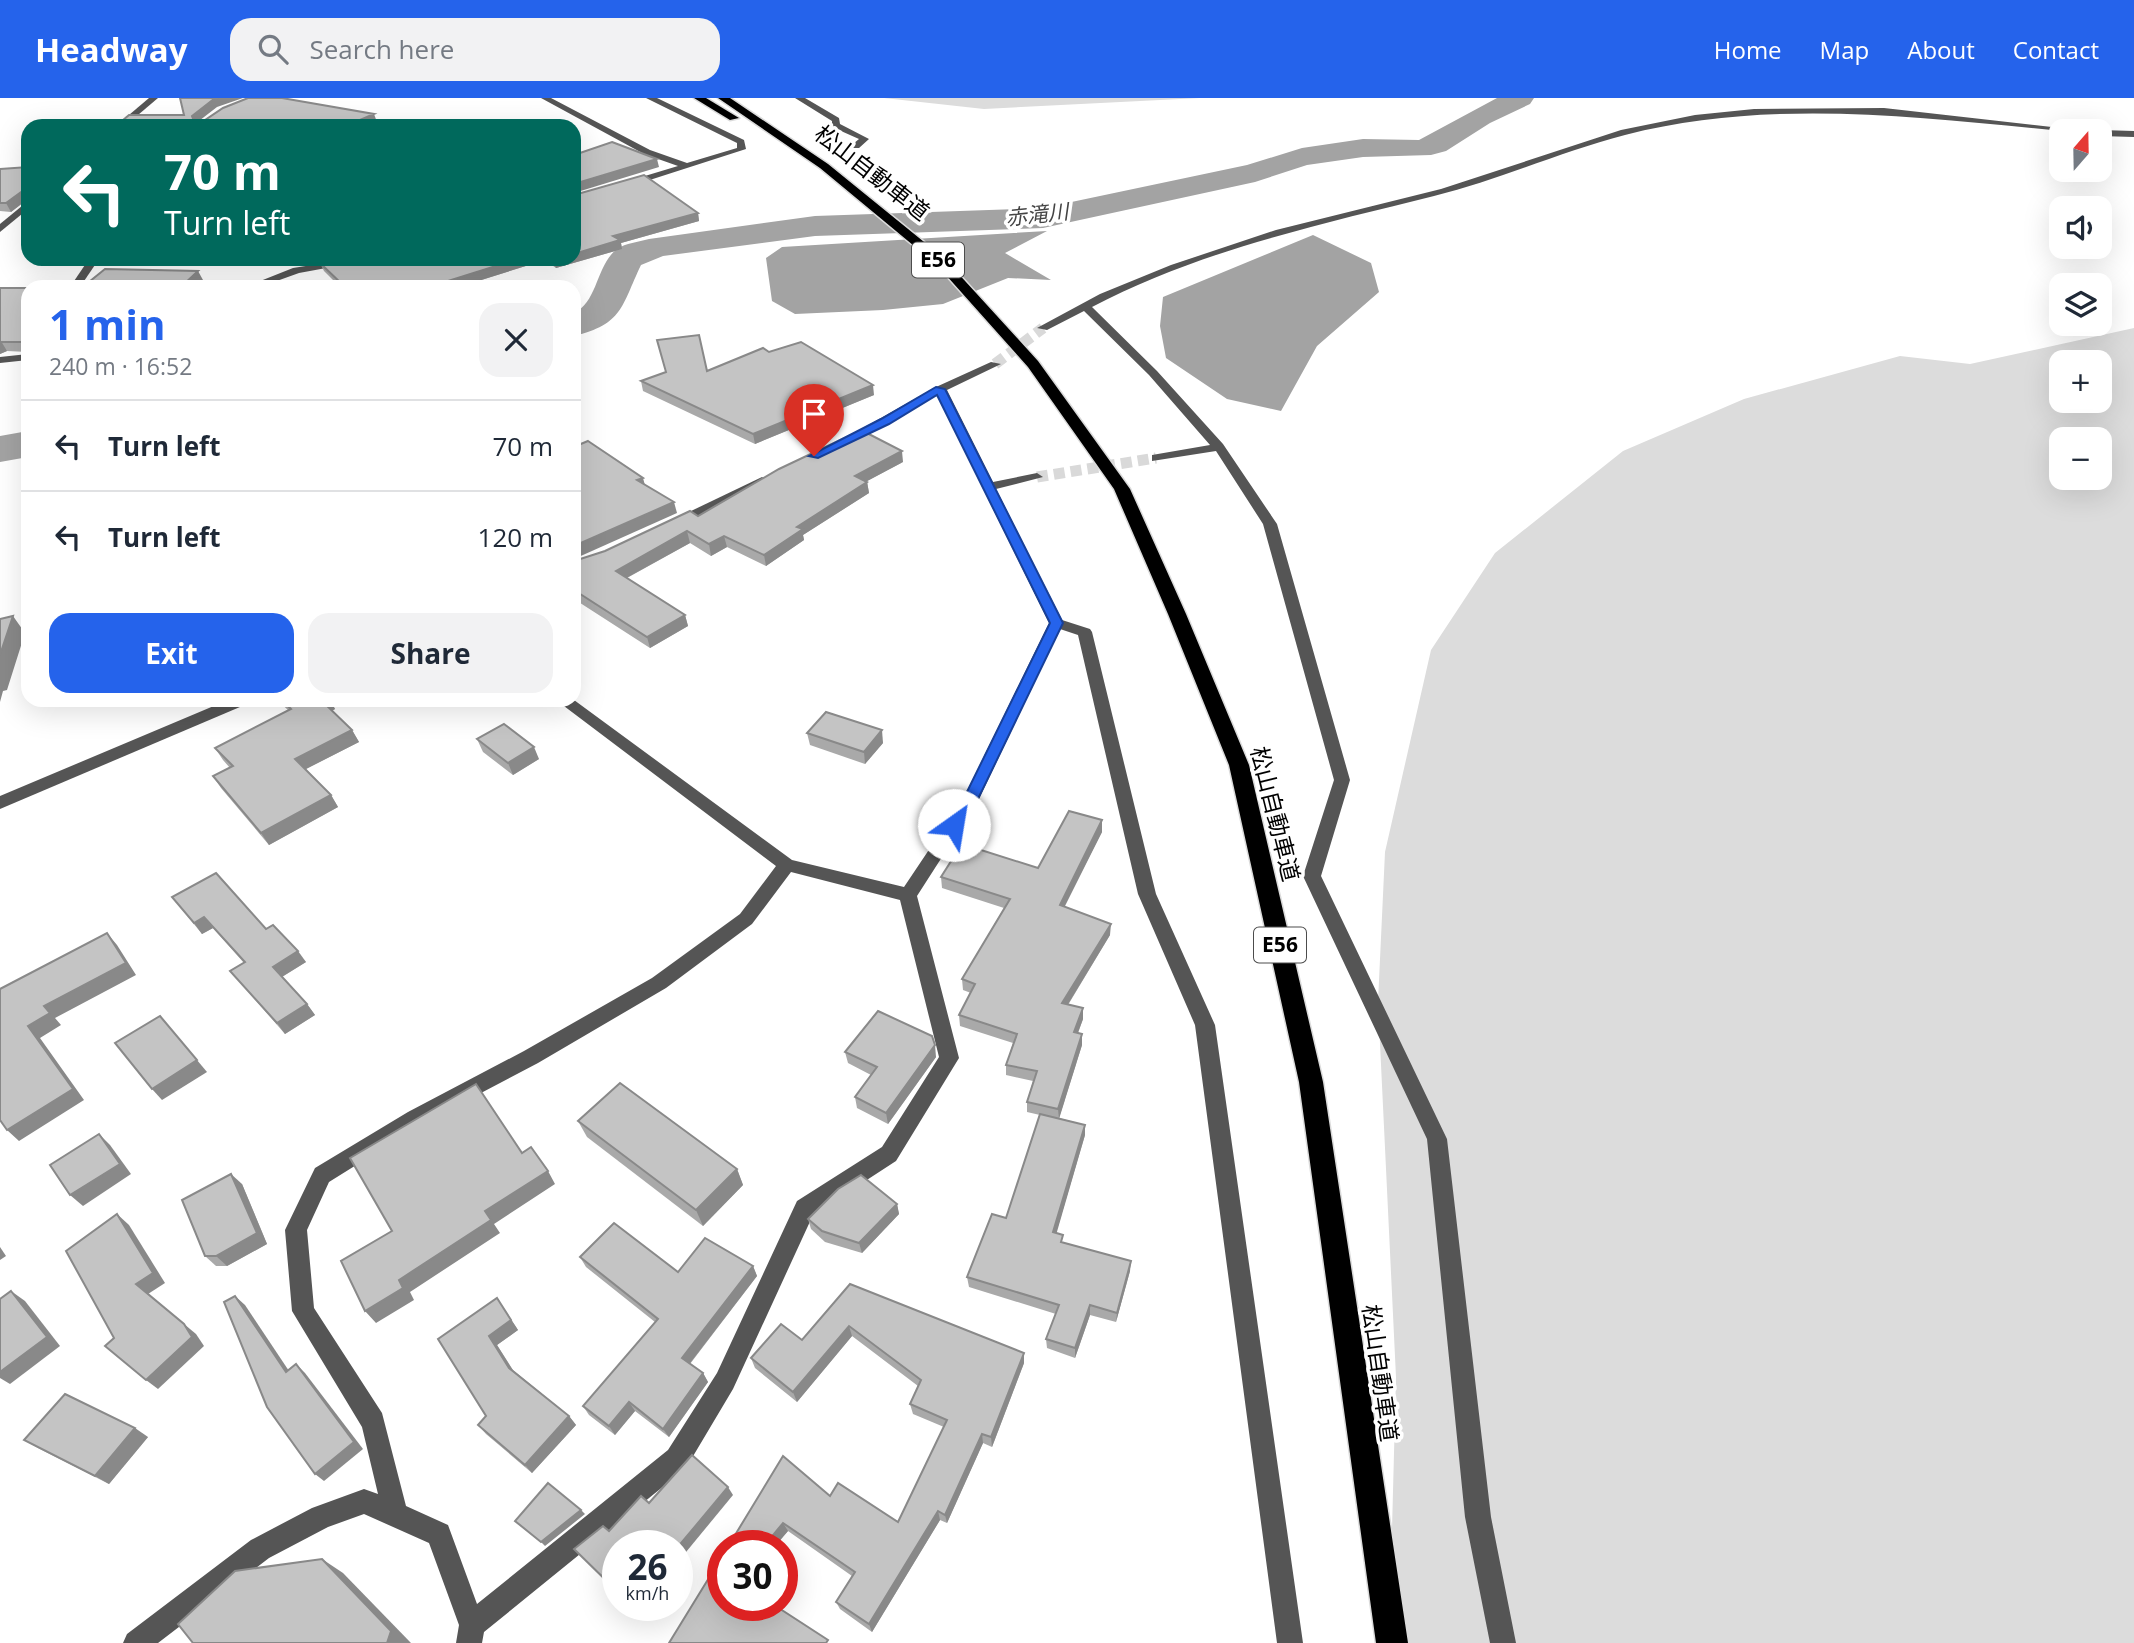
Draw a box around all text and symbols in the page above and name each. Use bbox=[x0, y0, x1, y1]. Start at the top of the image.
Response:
search box bbox=[230, 18, 720, 81]
text: Headway bbox=[35, 27, 188, 72]
icon: search bbox=[254, 30, 292, 68]
text: Search here bbox=[310, 31, 454, 67]
text: Home bbox=[1714, 33, 1782, 66]
text: Map bbox=[1820, 33, 1869, 66]
text: About bbox=[1907, 33, 1975, 66]
text: Contact bbox=[2013, 33, 2099, 66]
street label: 松山自動車道 bbox=[808, 117, 937, 227]
north arrow bbox=[2049, 119, 2112, 182]
map controls bbox=[2049, 119, 2112, 490]
text: 70 m bbox=[164, 138, 281, 204]
icon: left bbox=[49, 147, 140, 238]
button: sound bbox=[2049, 196, 2112, 259]
water label: 赤滝川 bbox=[1004, 197, 1072, 231]
text: Turn left bbox=[164, 201, 290, 244]
road number: E56 bbox=[912, 242, 964, 278]
button: layers bbox=[2049, 273, 2112, 336]
text: 1 min bbox=[49, 295, 166, 352]
button: close bbox=[479, 303, 553, 377]
text: 240 m · 16:52 bbox=[49, 350, 192, 382]
button: + bbox=[2049, 350, 2112, 413]
pin bbox=[784, 384, 844, 456]
icon: arrive bbox=[795, 395, 833, 433]
icon: left bbox=[49, 427, 87, 465]
button: − bbox=[2049, 427, 2112, 490]
text: Turn left bbox=[108, 428, 220, 464]
text: 70 m bbox=[492, 428, 553, 464]
icon: left bbox=[49, 518, 87, 556]
text: Turn left bbox=[108, 519, 220, 555]
text: 120 m bbox=[478, 519, 553, 555]
button: Exit bbox=[49, 613, 294, 693]
button: Share bbox=[308, 613, 553, 693]
street label: 松山自動車道 bbox=[1244, 743, 1308, 885]
position arrow bbox=[917, 788, 991, 862]
road number: E56 bbox=[1254, 928, 1306, 962]
street label: 松山自動車道 bbox=[1356, 1302, 1406, 1443]
speed limit sign: 30 bbox=[707, 1530, 798, 1621]
text: 26 bbox=[627, 1543, 668, 1590]
text: km/h bbox=[626, 1581, 669, 1605]

